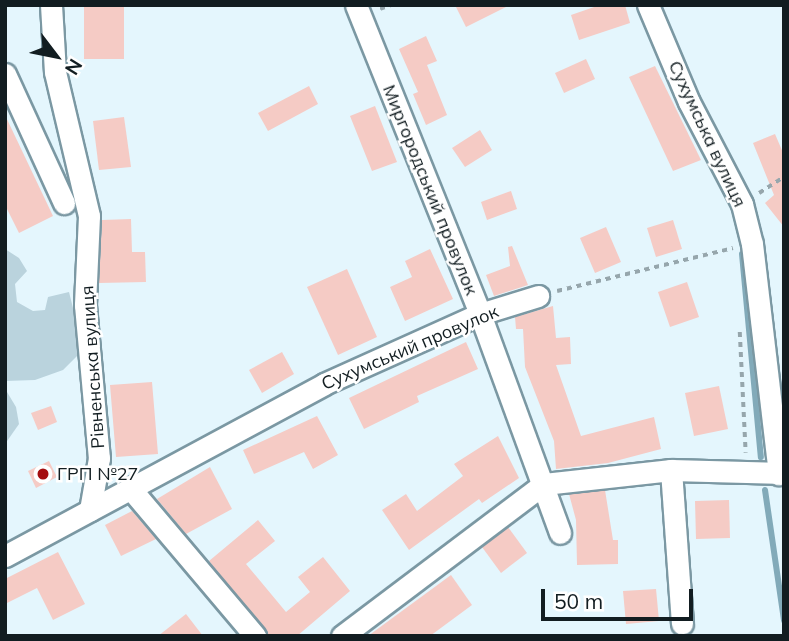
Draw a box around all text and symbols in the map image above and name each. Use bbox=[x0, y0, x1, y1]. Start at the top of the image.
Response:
north arrow bbox=[21, 21, 91, 91]
text: N bbox=[60, 55, 88, 80]
street label: Сухумська вулиця bbox=[664, 57, 750, 211]
street label: Миргородський провулок bbox=[378, 82, 482, 298]
street label: Рівненська вулиця bbox=[77, 285, 109, 449]
street label: Сухумський провулок bbox=[318, 301, 502, 395]
place label: ГРП №27 bbox=[57, 463, 138, 485]
marker: ГРП №27 bbox=[35, 466, 51, 482]
scale bar bbox=[544, 574, 696, 618]
text: 50 m bbox=[554, 588, 603, 614]

